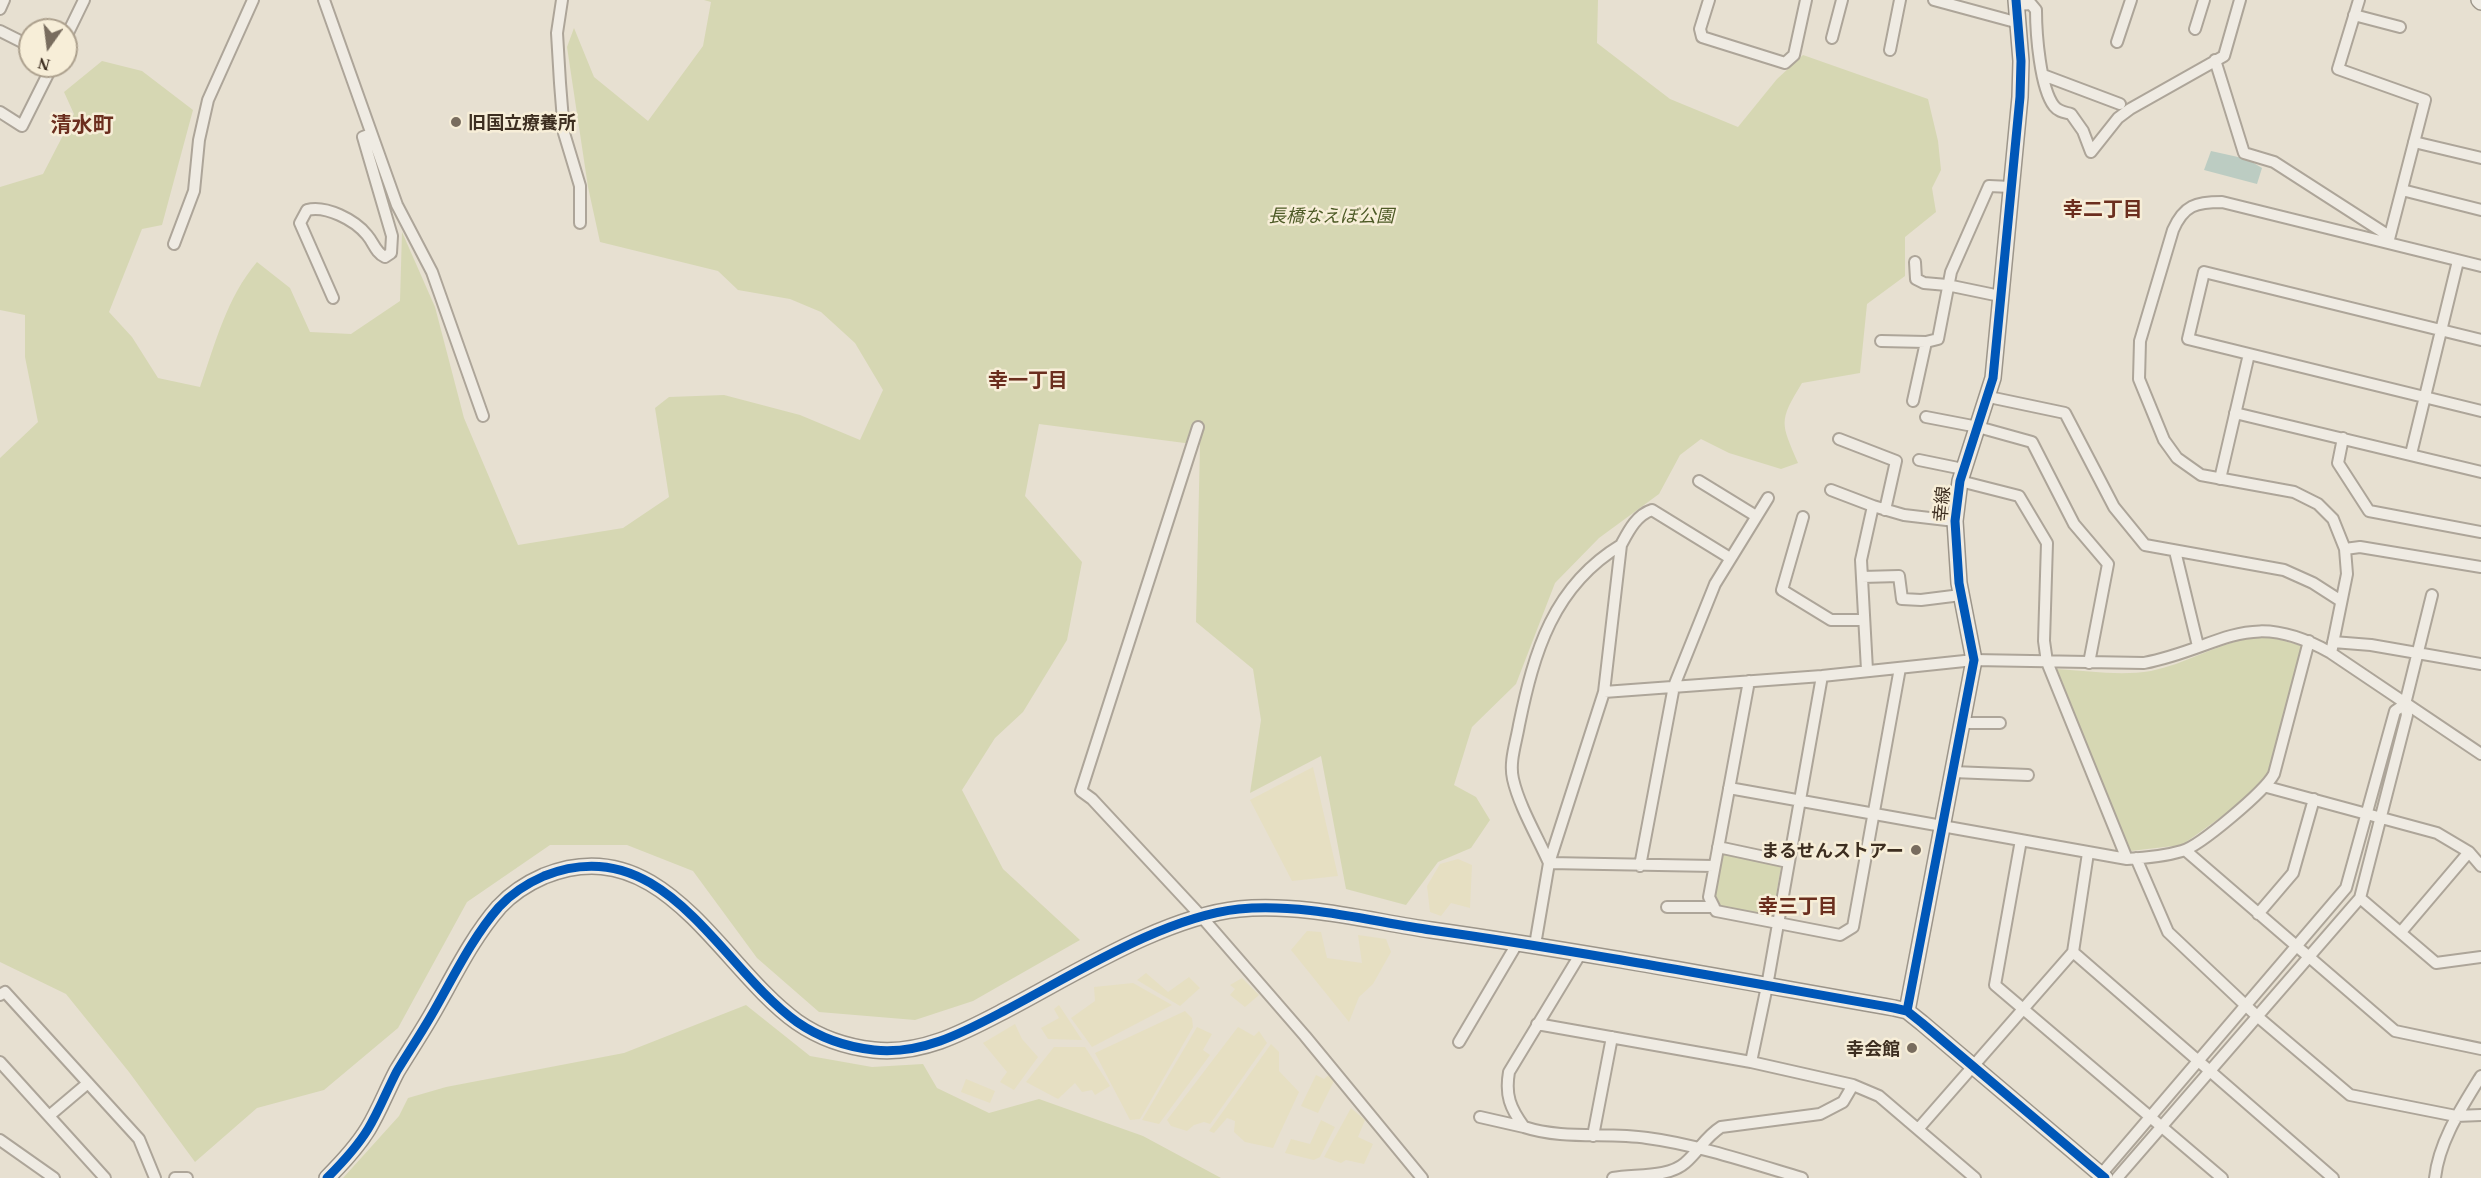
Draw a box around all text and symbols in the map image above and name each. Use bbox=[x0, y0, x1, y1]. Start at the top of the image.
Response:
north arrow bbox=[18, 18, 78, 78]
text: N bbox=[36, 54, 52, 74]
district label: 清水町 bbox=[51, 111, 113, 137]
place label: 旧国立療養所 bbox=[468, 111, 576, 133]
marker: 旧国立療養所 bbox=[449, 115, 463, 129]
district label: 幸二丁目 bbox=[2063, 196, 2143, 220]
park label: 長橋なえぼ公園 bbox=[1268, 204, 1394, 226]
district label: 幸一丁目 bbox=[988, 367, 1068, 391]
street label: 幸線 bbox=[1928, 485, 1954, 523]
place label: まるせんストアー bbox=[1761, 839, 1904, 861]
marker: まるせんストアー bbox=[1909, 843, 1923, 857]
district label: 幸三丁目 bbox=[1758, 893, 1838, 917]
place label: 幸会館 bbox=[1846, 1037, 1900, 1059]
marker: 幸会館 bbox=[1905, 1041, 1919, 1055]

